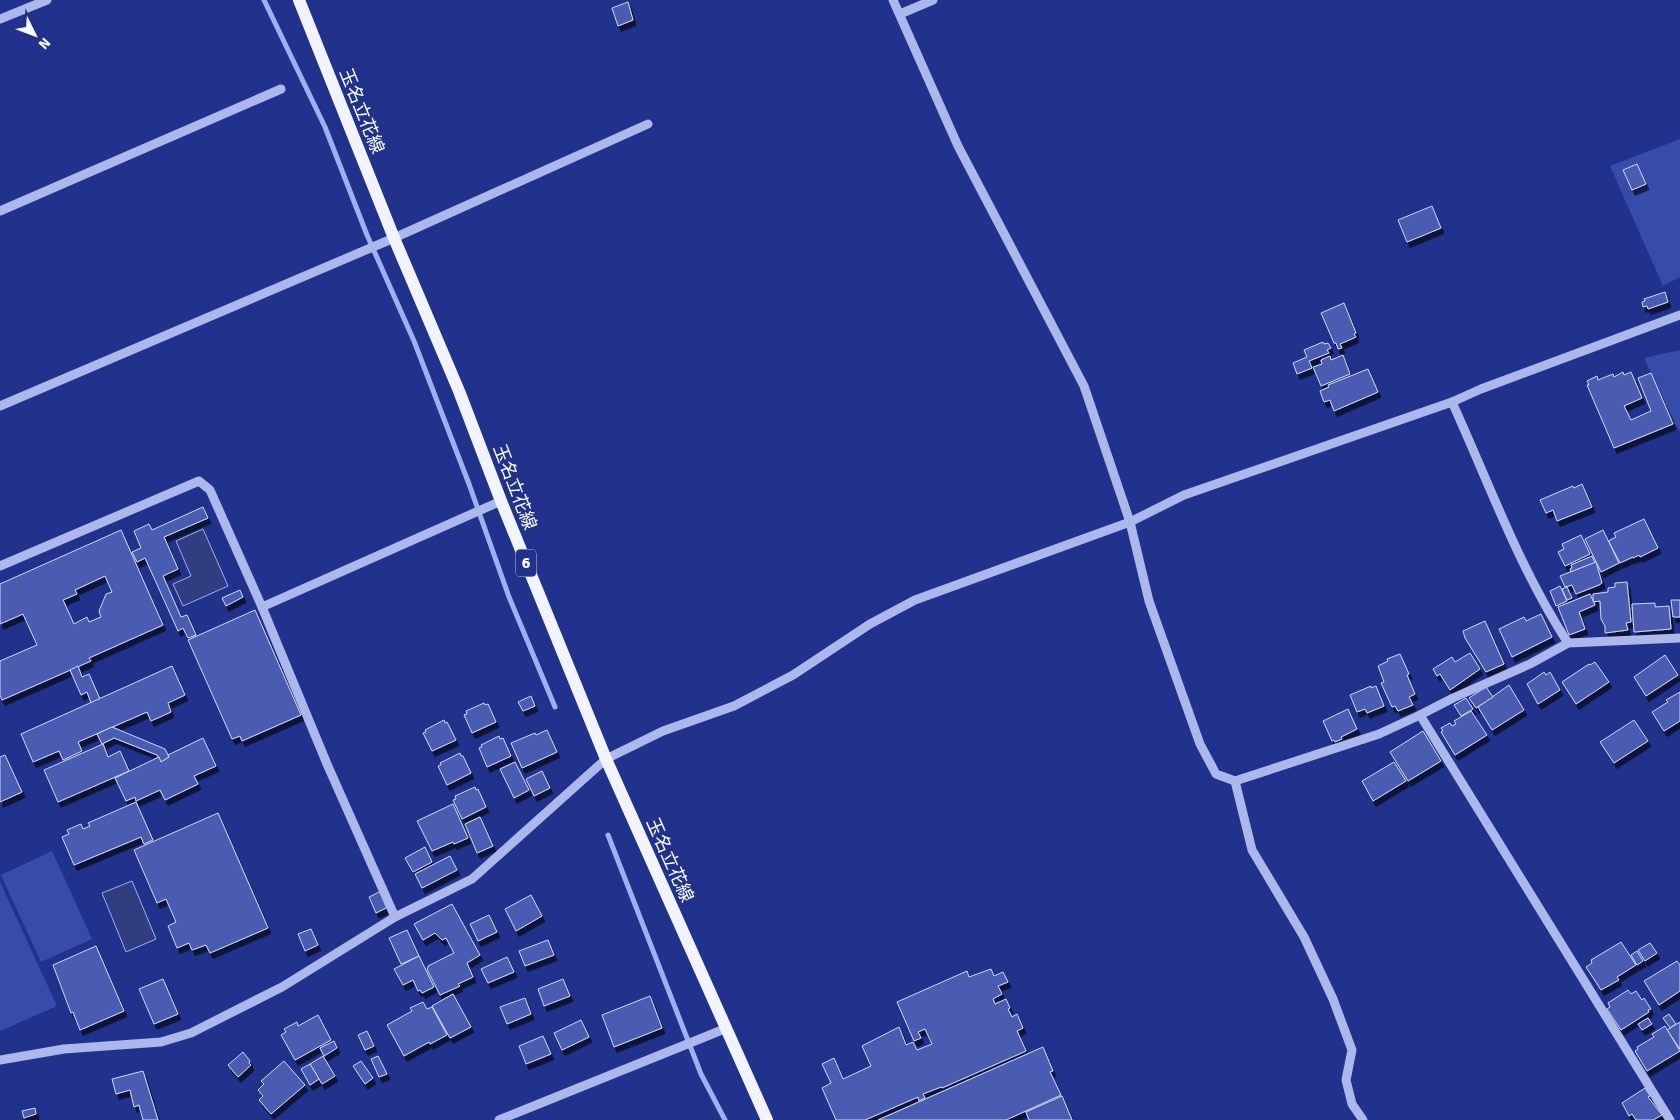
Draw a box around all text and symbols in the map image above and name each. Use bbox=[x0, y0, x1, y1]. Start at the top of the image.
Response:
north arrow bbox=[10, 10, 60, 60]
text: N bbox=[35, 34, 54, 53]
street label: 玉名立花線 bbox=[335, 65, 389, 157]
street label: 玉名立花線 bbox=[489, 441, 541, 533]
road number: 6 bbox=[516, 550, 536, 576]
street label: 玉名立花線 bbox=[642, 814, 698, 906]

